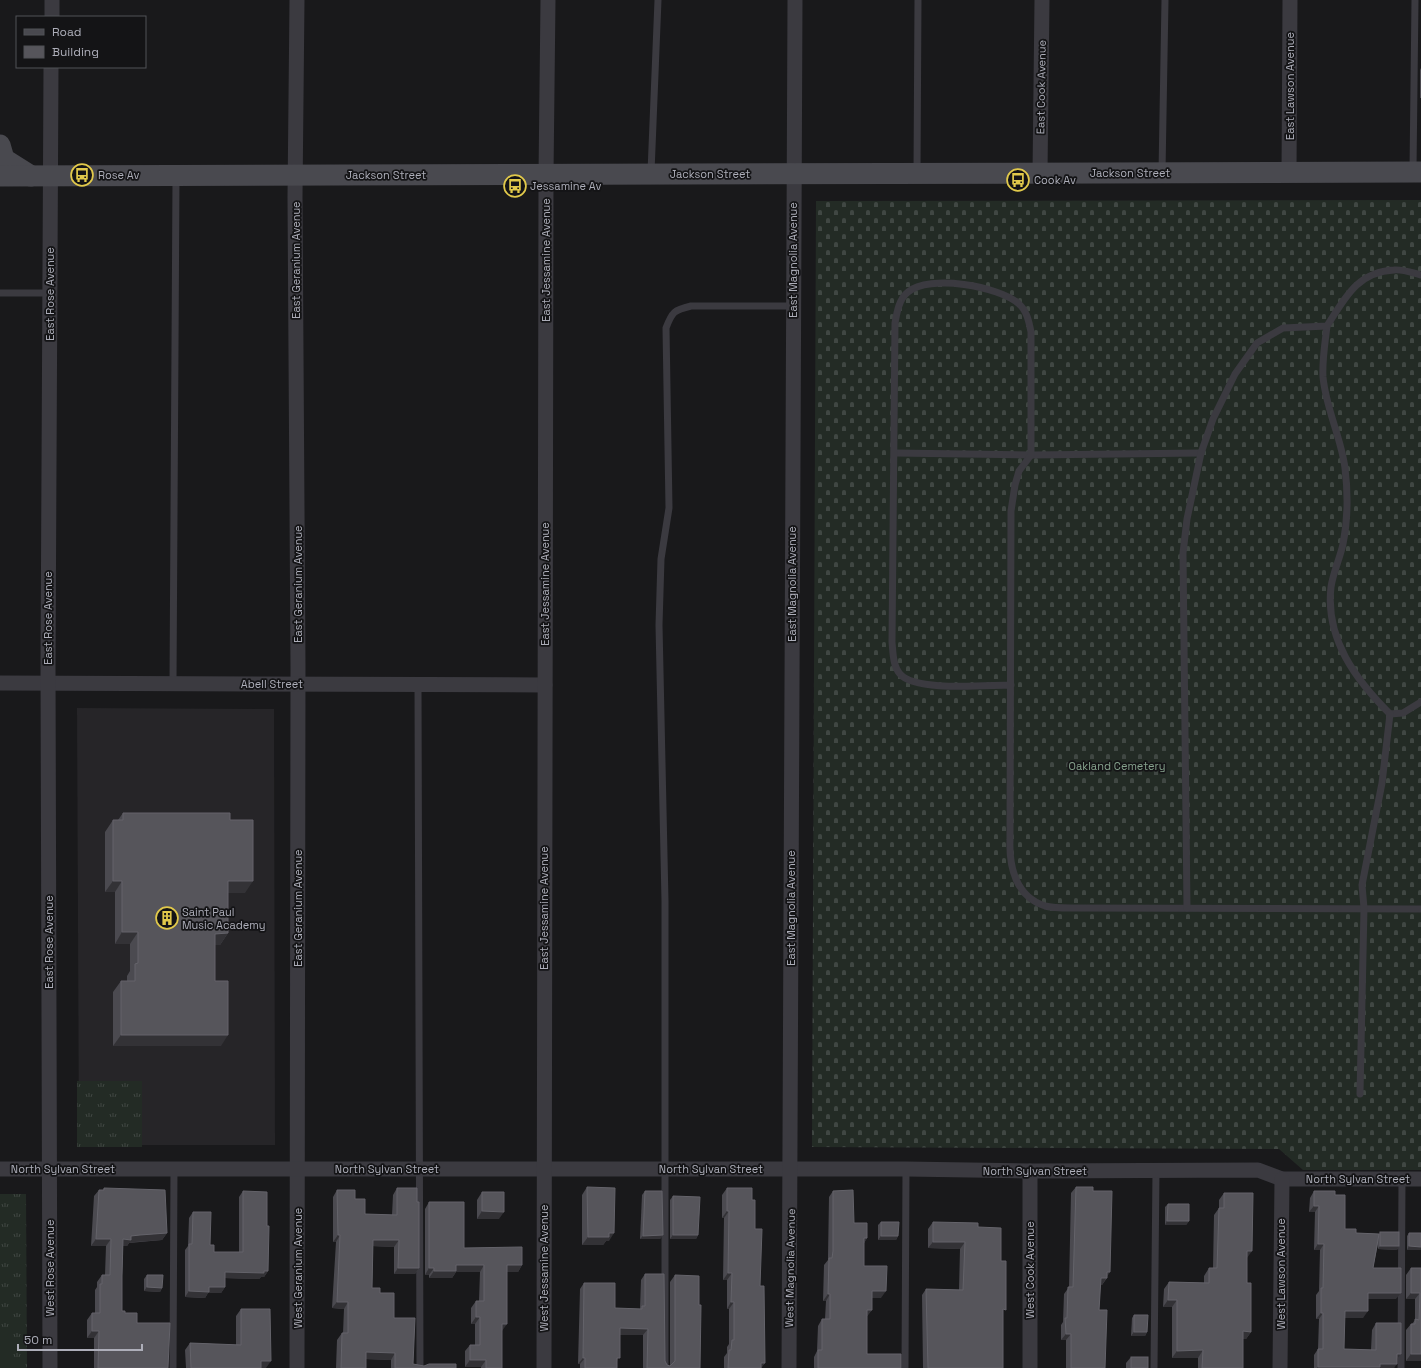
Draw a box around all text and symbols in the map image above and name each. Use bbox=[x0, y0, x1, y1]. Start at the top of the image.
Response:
legend bbox=[16, 16, 146, 68]
text: Road bbox=[52, 24, 81, 40]
street label: East Lawson Avenue bbox=[1283, 32, 1297, 140]
street label: East Cook Avenue bbox=[1033, 40, 1049, 134]
text: Building bbox=[52, 44, 99, 60]
bus stop icon: Rose Av bbox=[69, 162, 95, 188]
street label: Jackson Street bbox=[1090, 166, 1170, 180]
street label: Jackson Street bbox=[670, 167, 750, 181]
bus stop icon: Cook Av bbox=[1005, 167, 1031, 193]
place label: Rose Av bbox=[98, 168, 139, 182]
street label: Jackson Street bbox=[346, 168, 426, 182]
bus stop icon: Jessamine Av bbox=[502, 173, 528, 199]
place label: Cook Av bbox=[1034, 173, 1076, 187]
place label: Jessamine Av bbox=[530, 179, 601, 193]
street label: East Jessamine Avenue bbox=[539, 198, 553, 322]
street label: East Geranium Avenue bbox=[289, 201, 303, 319]
street label: East Magnolia Avenue bbox=[786, 202, 800, 318]
street label: East Rose Avenue bbox=[43, 247, 57, 341]
street label: East Jessamine Avenue bbox=[538, 522, 552, 646]
street label: East Geranium Avenue bbox=[291, 525, 305, 643]
street label: East Magnolia Avenue bbox=[785, 526, 799, 642]
street label: East Rose Avenue bbox=[41, 571, 55, 665]
street label: Abell Street bbox=[241, 677, 303, 691]
park label: Oakland Cemetery bbox=[1069, 759, 1165, 773]
street label: East Jessamine Avenue bbox=[537, 846, 551, 970]
street label: East Geranium Avenue bbox=[291, 849, 305, 967]
street label: East Magnolia Avenue bbox=[784, 850, 798, 966]
street label: East Rose Avenue bbox=[42, 895, 56, 989]
building icon: Saint Paul Music Academy bbox=[154, 905, 180, 931]
place label: Saint Paul Music Academy bbox=[182, 905, 265, 932]
street label: North Sylvan Street bbox=[11, 1162, 115, 1176]
street label: North Sylvan Street bbox=[335, 1162, 439, 1176]
street label: North Sylvan Street bbox=[659, 1162, 763, 1176]
street label: North Sylvan Street bbox=[983, 1164, 1087, 1178]
street label: North Sylvan Street bbox=[1306, 1172, 1410, 1186]
street label: West Jessamine Avenue bbox=[537, 1204, 551, 1332]
street label: West Geranium Avenue bbox=[291, 1208, 305, 1328]
street label: West Magnolia Avenue bbox=[782, 1208, 798, 1328]
street label: West Lawson Avenue bbox=[1274, 1218, 1288, 1330]
street label: West Rose Avenue bbox=[43, 1219, 57, 1317]
street label: West Cook Avenue bbox=[1023, 1221, 1037, 1319]
scale bar bbox=[18, 1326, 142, 1352]
text: 50 m bbox=[24, 1332, 52, 1348]

